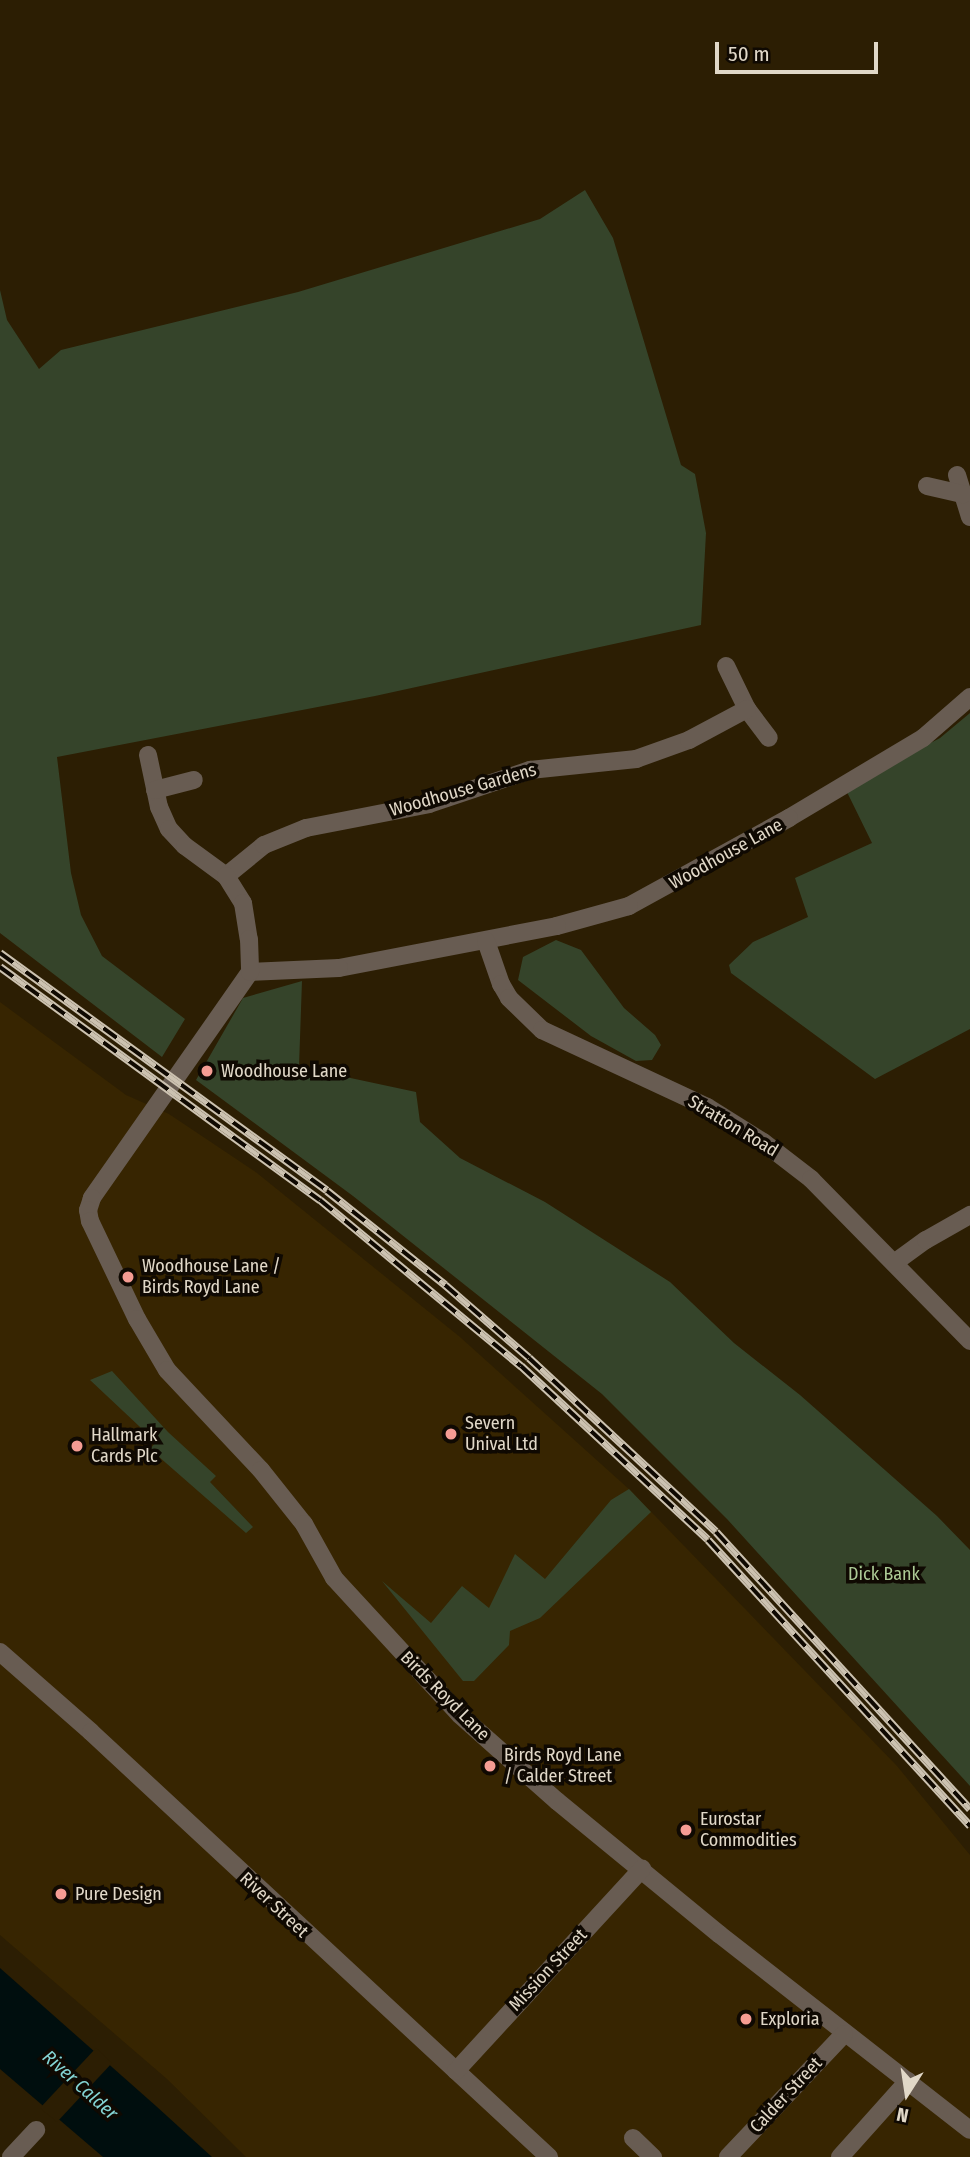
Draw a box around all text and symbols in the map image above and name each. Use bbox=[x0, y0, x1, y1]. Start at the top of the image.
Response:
scale bar bbox=[718, 28, 881, 72]
text: 50 m bbox=[728, 41, 770, 67]
street label: Woodhouse Gardens bbox=[387, 759, 539, 821]
street label: Woodhouse Lane bbox=[666, 814, 786, 894]
place label: Woodhouse Lane bbox=[221, 1060, 347, 1082]
marker: Woodhouse Lane bbox=[199, 1063, 215, 1079]
street label: Stratton Road bbox=[684, 1091, 782, 1161]
place label: Woodhouse Lane / Birds Royd Lane bbox=[142, 1256, 281, 1298]
marker: Woodhouse Lane / Birds Royd Lane bbox=[120, 1269, 136, 1285]
place label: Severn Unival Ltd bbox=[465, 1413, 538, 1456]
place label: Hallmark Cards Plc bbox=[91, 1425, 158, 1468]
marker: Severn Unival Ltd bbox=[443, 1426, 459, 1442]
marker: Hallmark Cards Plc bbox=[69, 1438, 85, 1454]
park label: Dick Bank bbox=[848, 1563, 920, 1585]
street label: Birds Royd Lane bbox=[396, 1647, 494, 1745]
place label: Birds Royd Lane / Calder Street bbox=[504, 1745, 622, 1788]
marker: Birds Royd Lane / Calder Street bbox=[482, 1758, 498, 1774]
place label: Eurostar Commodities bbox=[700, 1809, 797, 1852]
marker: Eurostar Commodities bbox=[678, 1822, 694, 1838]
street label: River Street bbox=[235, 1868, 313, 1942]
place label: Pure Design bbox=[75, 1883, 162, 1905]
marker: Pure Design bbox=[53, 1886, 69, 1902]
street label: Mission Street bbox=[504, 1924, 592, 2016]
place label: Exploria bbox=[760, 2008, 820, 2030]
marker: Exploria bbox=[738, 2011, 754, 2027]
water label: River Calder bbox=[38, 2045, 122, 2125]
street label: Calder Street bbox=[746, 2053, 826, 2137]
north arrow bbox=[872, 2059, 942, 2129]
text: N bbox=[895, 2103, 910, 2127]

